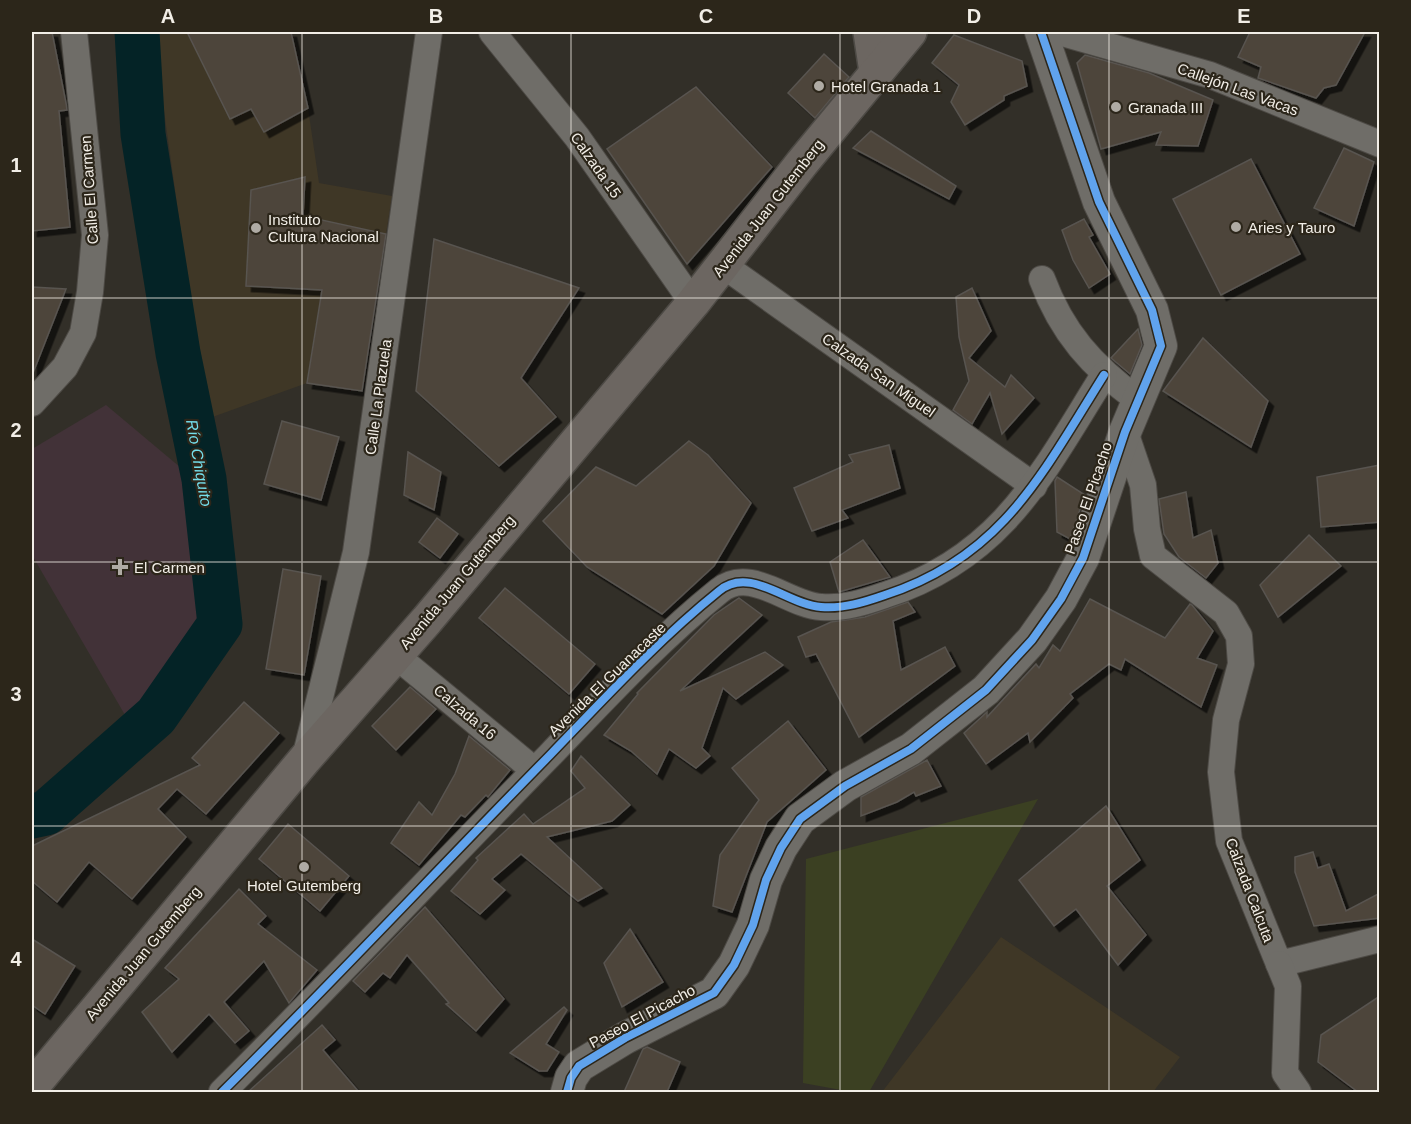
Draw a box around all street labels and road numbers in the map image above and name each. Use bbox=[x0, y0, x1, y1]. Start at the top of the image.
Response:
street label: Callejón Las Vacas bbox=[1175, 59, 1301, 119]
street label: Calzada 15 bbox=[567, 129, 625, 201]
street label: Calle El Carmen bbox=[77, 135, 101, 245]
street label: Avenida Juan Gutemberg bbox=[709, 136, 827, 280]
street label: Calzada San Miguel bbox=[819, 330, 939, 420]
street label: Calle La Plazuela bbox=[361, 337, 395, 456]
street label: Paseo El Picacho bbox=[1061, 440, 1115, 556]
street label: Avenida Juan Gutemberg bbox=[396, 511, 518, 653]
street label: Avenida El Guanacaste bbox=[545, 619, 669, 739]
street label: Calzada 16 bbox=[430, 681, 500, 743]
street label: Calzada Calcuta bbox=[1222, 836, 1278, 945]
street label: Avenida Juan Gutemberg bbox=[82, 882, 204, 1024]
street label: Paseo El Picacho bbox=[586, 981, 698, 1051]

